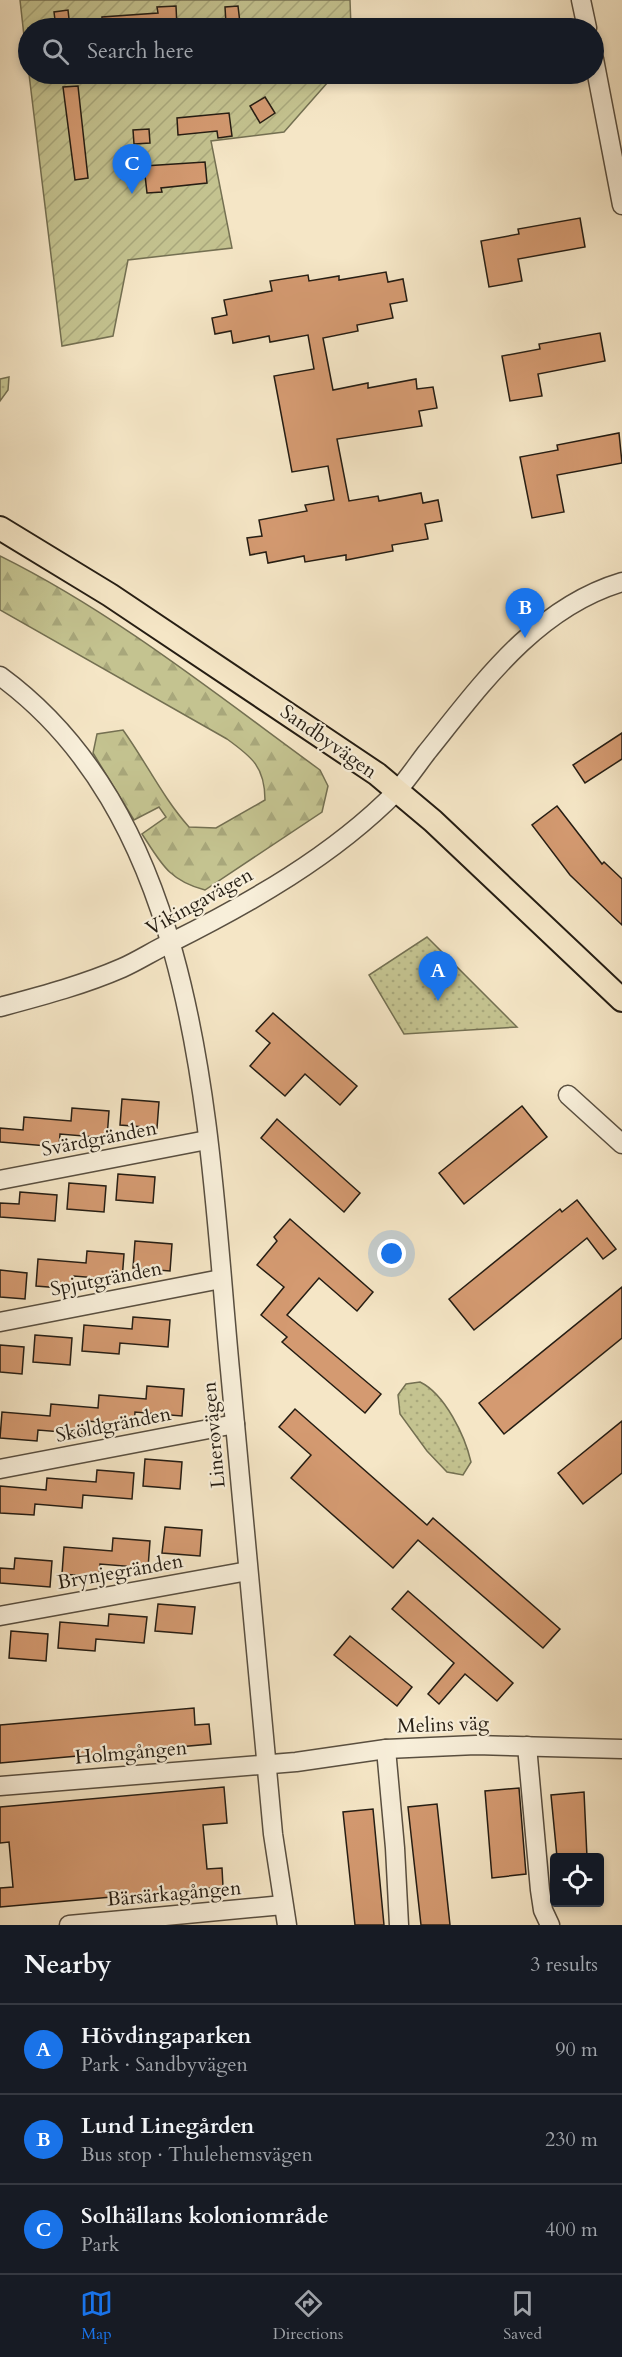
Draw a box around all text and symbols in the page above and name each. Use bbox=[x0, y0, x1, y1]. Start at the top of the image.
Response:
search box bbox=[18, 18, 604, 84]
icon: search bbox=[39, 35, 72, 68]
text: Search here bbox=[87, 36, 194, 66]
pin: C bbox=[112, 144, 152, 194]
pin: B bbox=[506, 588, 544, 638]
street label: Sandbyvägen bbox=[275, 698, 383, 785]
street label: Vikingavägen bbox=[141, 861, 258, 942]
pin: A bbox=[418, 952, 458, 1001]
street label: Svärdgränden bbox=[39, 1114, 160, 1163]
your location bbox=[377, 1239, 406, 1268]
street label: Spjutgränden bbox=[48, 1254, 165, 1303]
street label: Linerovägen bbox=[195, 1380, 232, 1489]
street label: Sköldgränden bbox=[53, 1400, 174, 1449]
street label: Brynjegränden bbox=[55, 1547, 186, 1596]
street label: Melins väg bbox=[396, 1709, 490, 1740]
street label: Holmgången bbox=[74, 1734, 189, 1771]
map controls bbox=[550, 1853, 604, 1907]
button: locate bbox=[550, 1853, 604, 1907]
street label: Bärsärkagången bbox=[106, 1874, 243, 1913]
text: Nearby bbox=[24, 1947, 112, 1982]
text: 3 results bbox=[530, 1951, 598, 1978]
text: Hövdingaparken bbox=[81, 2021, 251, 2051]
text: A bbox=[36, 2036, 51, 2063]
text: 90 m bbox=[555, 2036, 598, 2063]
text: Park · Sandbyvägen bbox=[81, 2051, 248, 2078]
text: Lund Linegården bbox=[81, 2111, 254, 2141]
text: B bbox=[36, 2126, 51, 2153]
text: 230 m bbox=[545, 2126, 598, 2153]
text: Bus stop · Thulehemsvägen bbox=[81, 2141, 313, 2168]
text: Solhällans koloniområde bbox=[81, 2201, 329, 2231]
text: C bbox=[36, 2216, 51, 2243]
text: 400 m bbox=[545, 2216, 598, 2243]
text: Park bbox=[81, 2231, 119, 2258]
tab: Map bbox=[80, 2287, 113, 2345]
tab: Directions bbox=[273, 2287, 343, 2345]
tab: Saved bbox=[503, 2287, 542, 2345]

